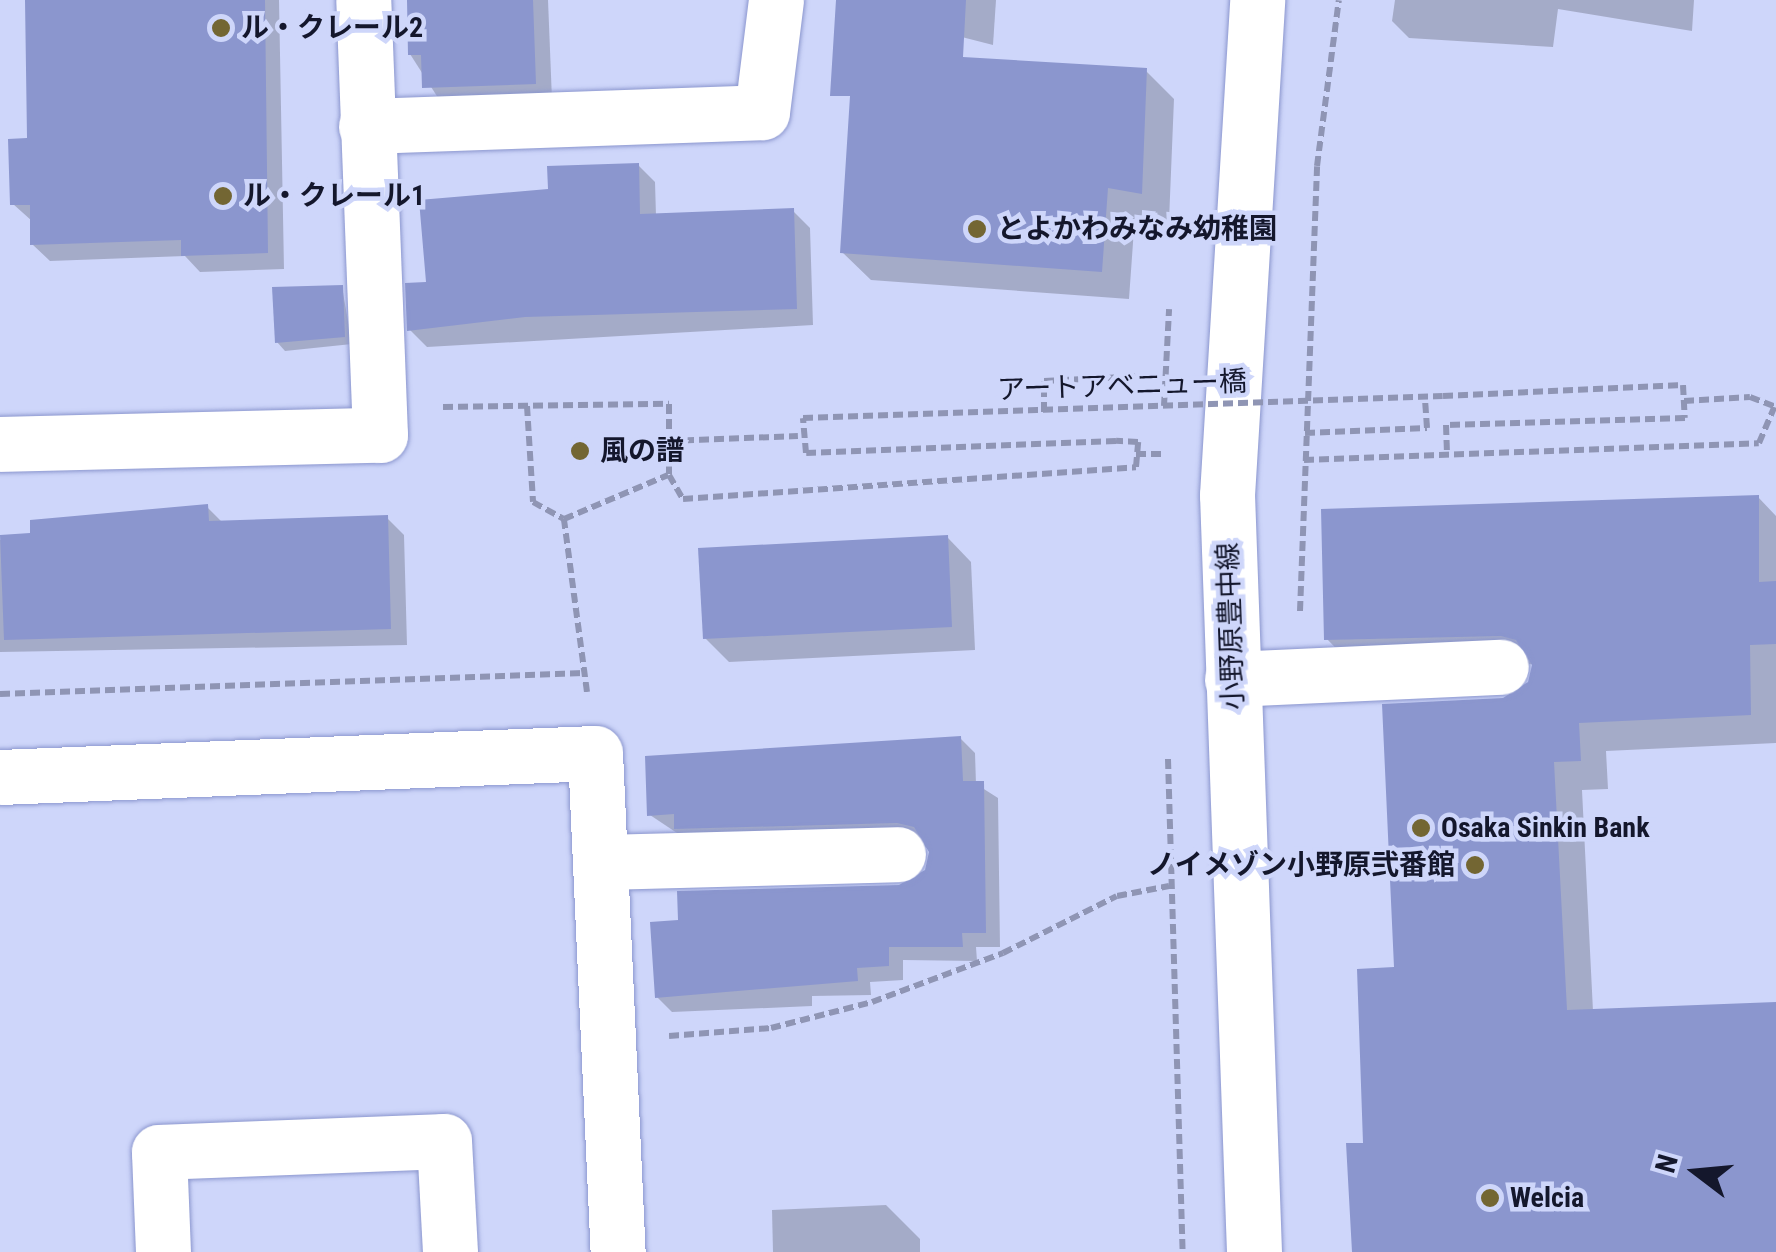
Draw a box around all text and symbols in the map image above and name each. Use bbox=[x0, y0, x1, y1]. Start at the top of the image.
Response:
place label: ル・クレール2 bbox=[241, 11, 423, 45]
marker: ル・クレール2 bbox=[210, 17, 232, 39]
place label: ル・クレール1 bbox=[243, 179, 425, 213]
marker: ル・クレール1 bbox=[212, 185, 234, 207]
place label: とよかわみなみ幼稚園 bbox=[997, 212, 1277, 246]
marker: とよかわみなみ幼稚園 bbox=[966, 218, 988, 240]
street label: アートアベニュー橋 bbox=[996, 365, 1248, 407]
place label: 風の譜 bbox=[600, 434, 684, 468]
marker: 風の譜 bbox=[569, 440, 591, 462]
street label: 小野原豊中線 bbox=[1211, 541, 1251, 711]
place label: Osaka Sinkin Bank bbox=[1441, 811, 1650, 845]
marker: Osaka Sinkin Bank bbox=[1410, 817, 1432, 839]
place label: ノイメゾン小野原弐番館 bbox=[1147, 848, 1455, 882]
marker: ノイメゾン小野原弐番館 bbox=[1464, 854, 1486, 876]
north arrow bbox=[1646, 1122, 1746, 1222]
text: N bbox=[1648, 1151, 1685, 1176]
place label: Welcia bbox=[1510, 1181, 1584, 1215]
marker: Welcia bbox=[1479, 1187, 1501, 1209]

